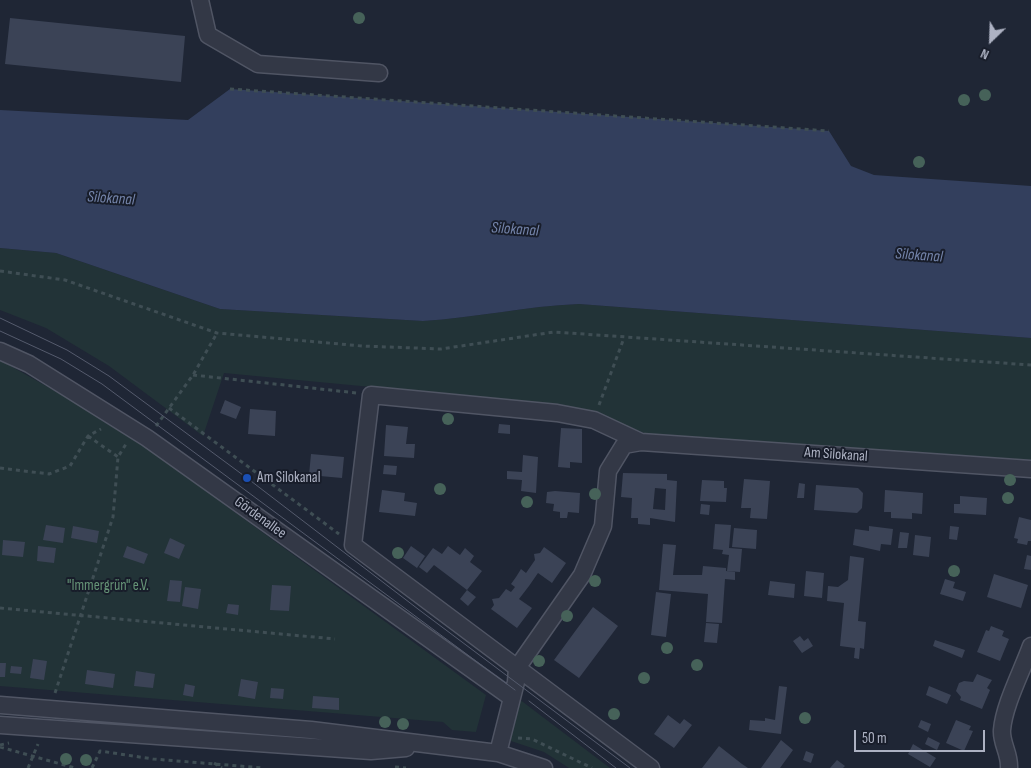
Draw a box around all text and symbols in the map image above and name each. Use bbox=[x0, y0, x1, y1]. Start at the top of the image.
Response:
north arrow bbox=[966, 15, 1016, 65]
text: N bbox=[978, 45, 992, 63]
water label: Silokanal bbox=[87, 188, 135, 210]
water label: Silokanal bbox=[491, 219, 539, 241]
water label: Silokanal bbox=[895, 245, 943, 267]
street label: Am Silokanal bbox=[804, 444, 868, 466]
place label: Am Silokanal bbox=[257, 469, 320, 487]
marker: Am Silokanal bbox=[241, 472, 253, 484]
street label: Gördenallee bbox=[230, 493, 290, 543]
park label: "Immergrün" e.V. bbox=[67, 577, 149, 595]
scale bar bbox=[856, 720, 987, 752]
text: 50 m bbox=[862, 729, 887, 748]

